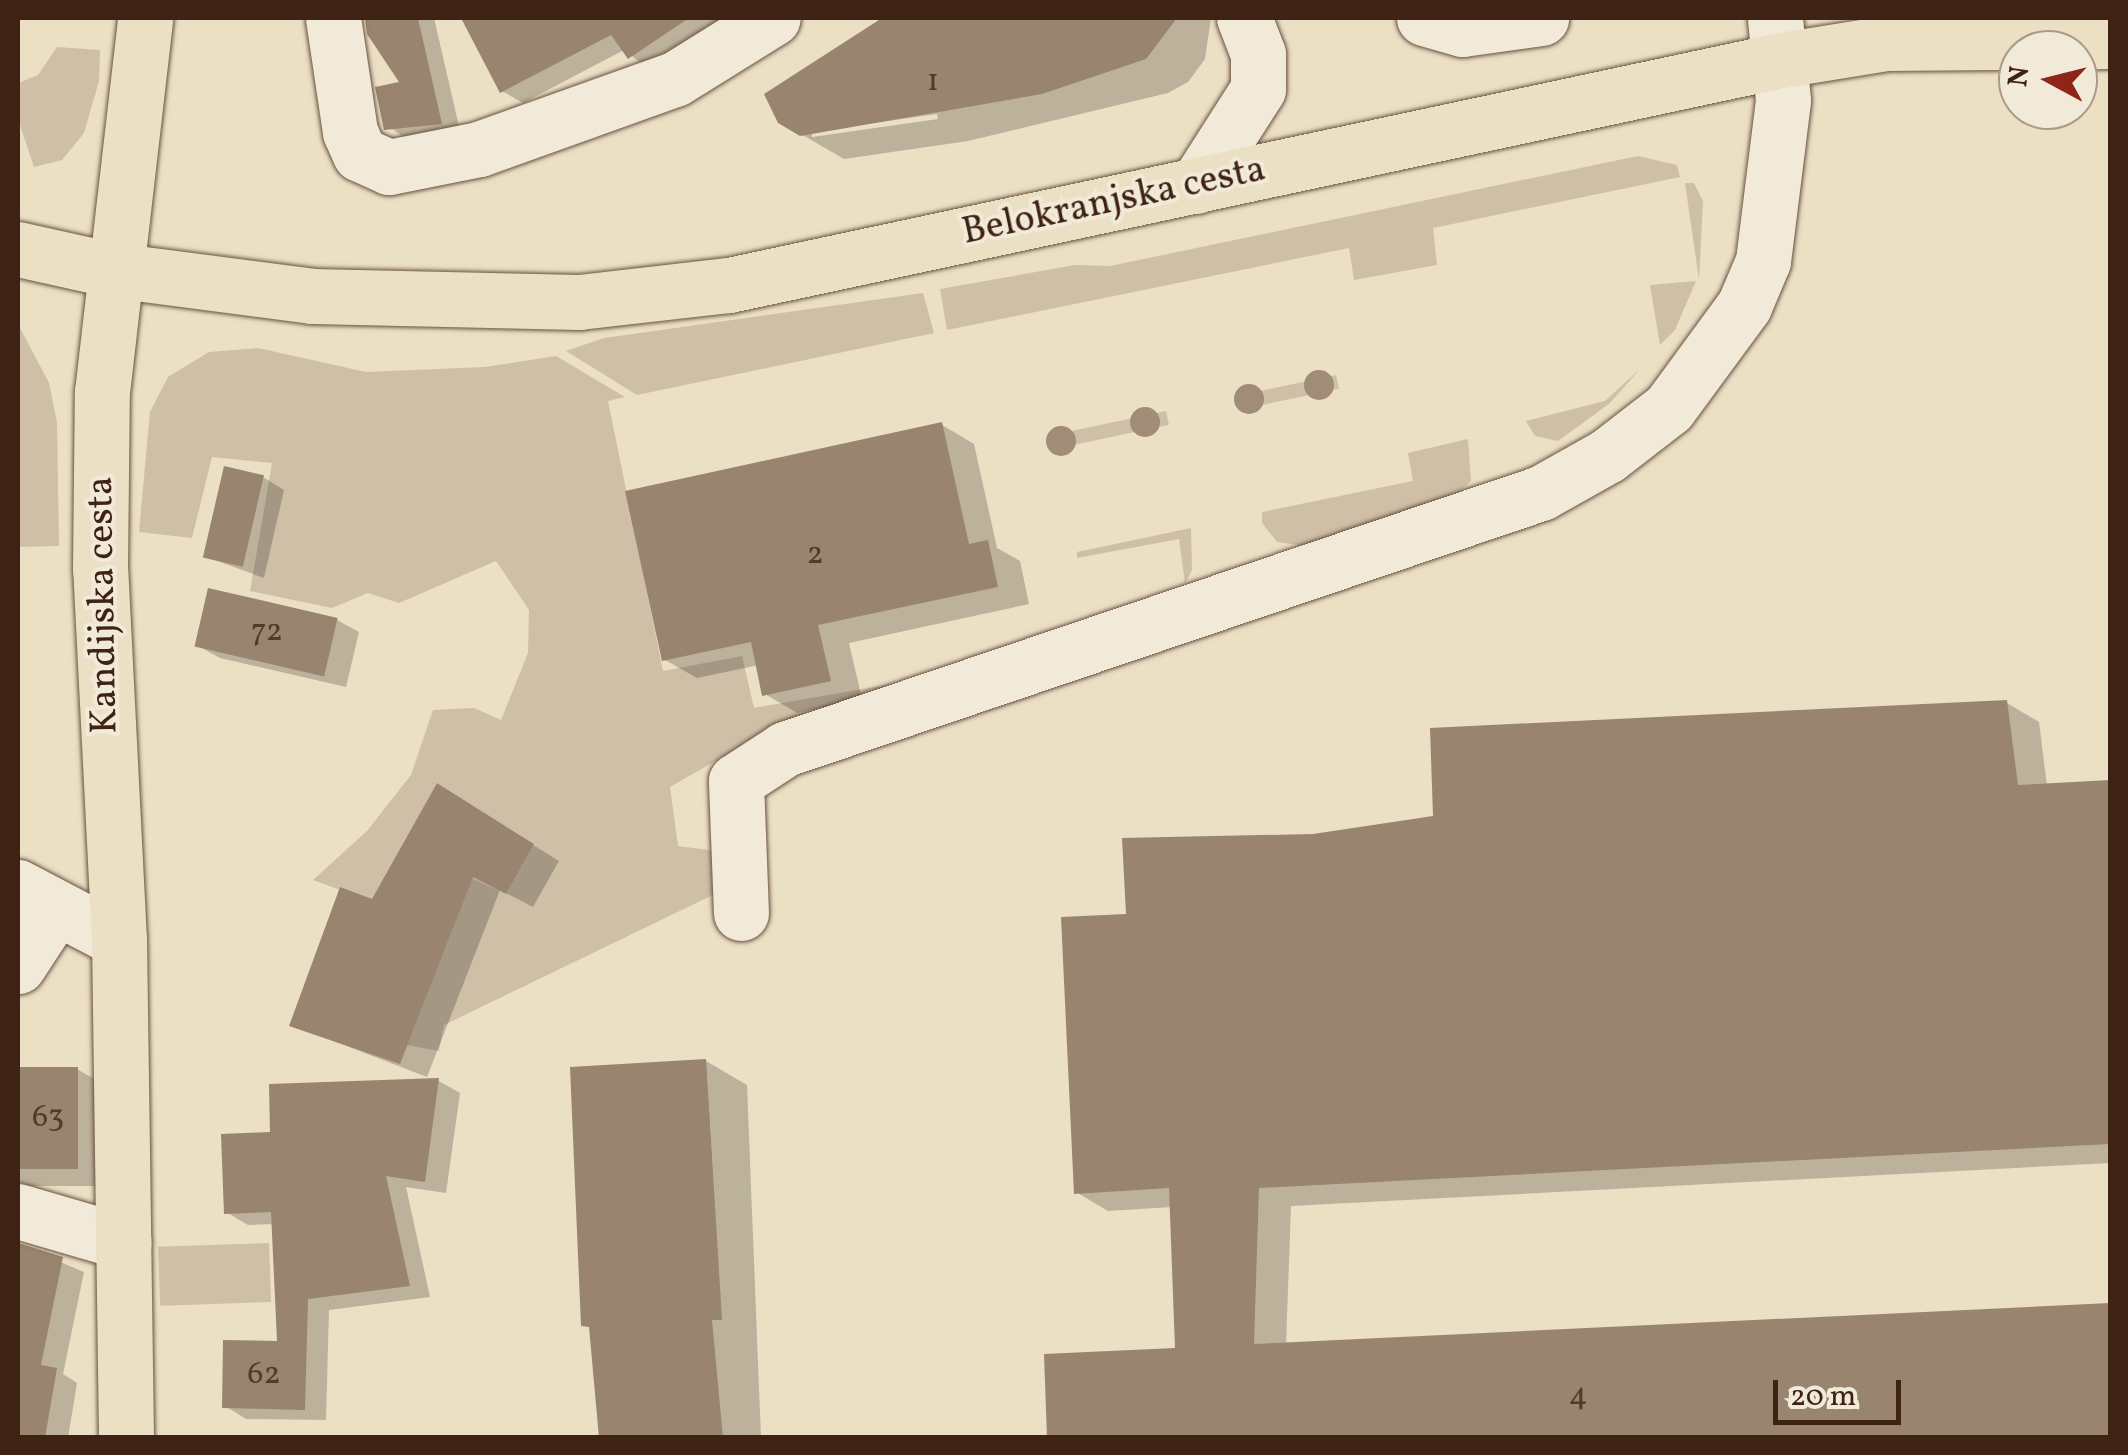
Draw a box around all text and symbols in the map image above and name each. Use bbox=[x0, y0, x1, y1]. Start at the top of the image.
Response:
north arrow bbox=[1998, 30, 2098, 130]
house number: 1 bbox=[927, 63, 939, 101]
text: N bbox=[1999, 64, 2040, 89]
street label: Belokranjska cesta bbox=[958, 148, 1270, 256]
street label: Kandijska cesta bbox=[79, 476, 129, 734]
house number: 2 bbox=[806, 536, 824, 574]
house number: 72 bbox=[251, 613, 283, 651]
house number: 63 bbox=[32, 1099, 64, 1137]
house number: 62 bbox=[247, 1356, 281, 1394]
scale bar bbox=[1778, 1360, 1906, 1422]
text: 20 m bbox=[1790, 1376, 1856, 1418]
house number: 4 bbox=[1568, 1377, 1588, 1415]

